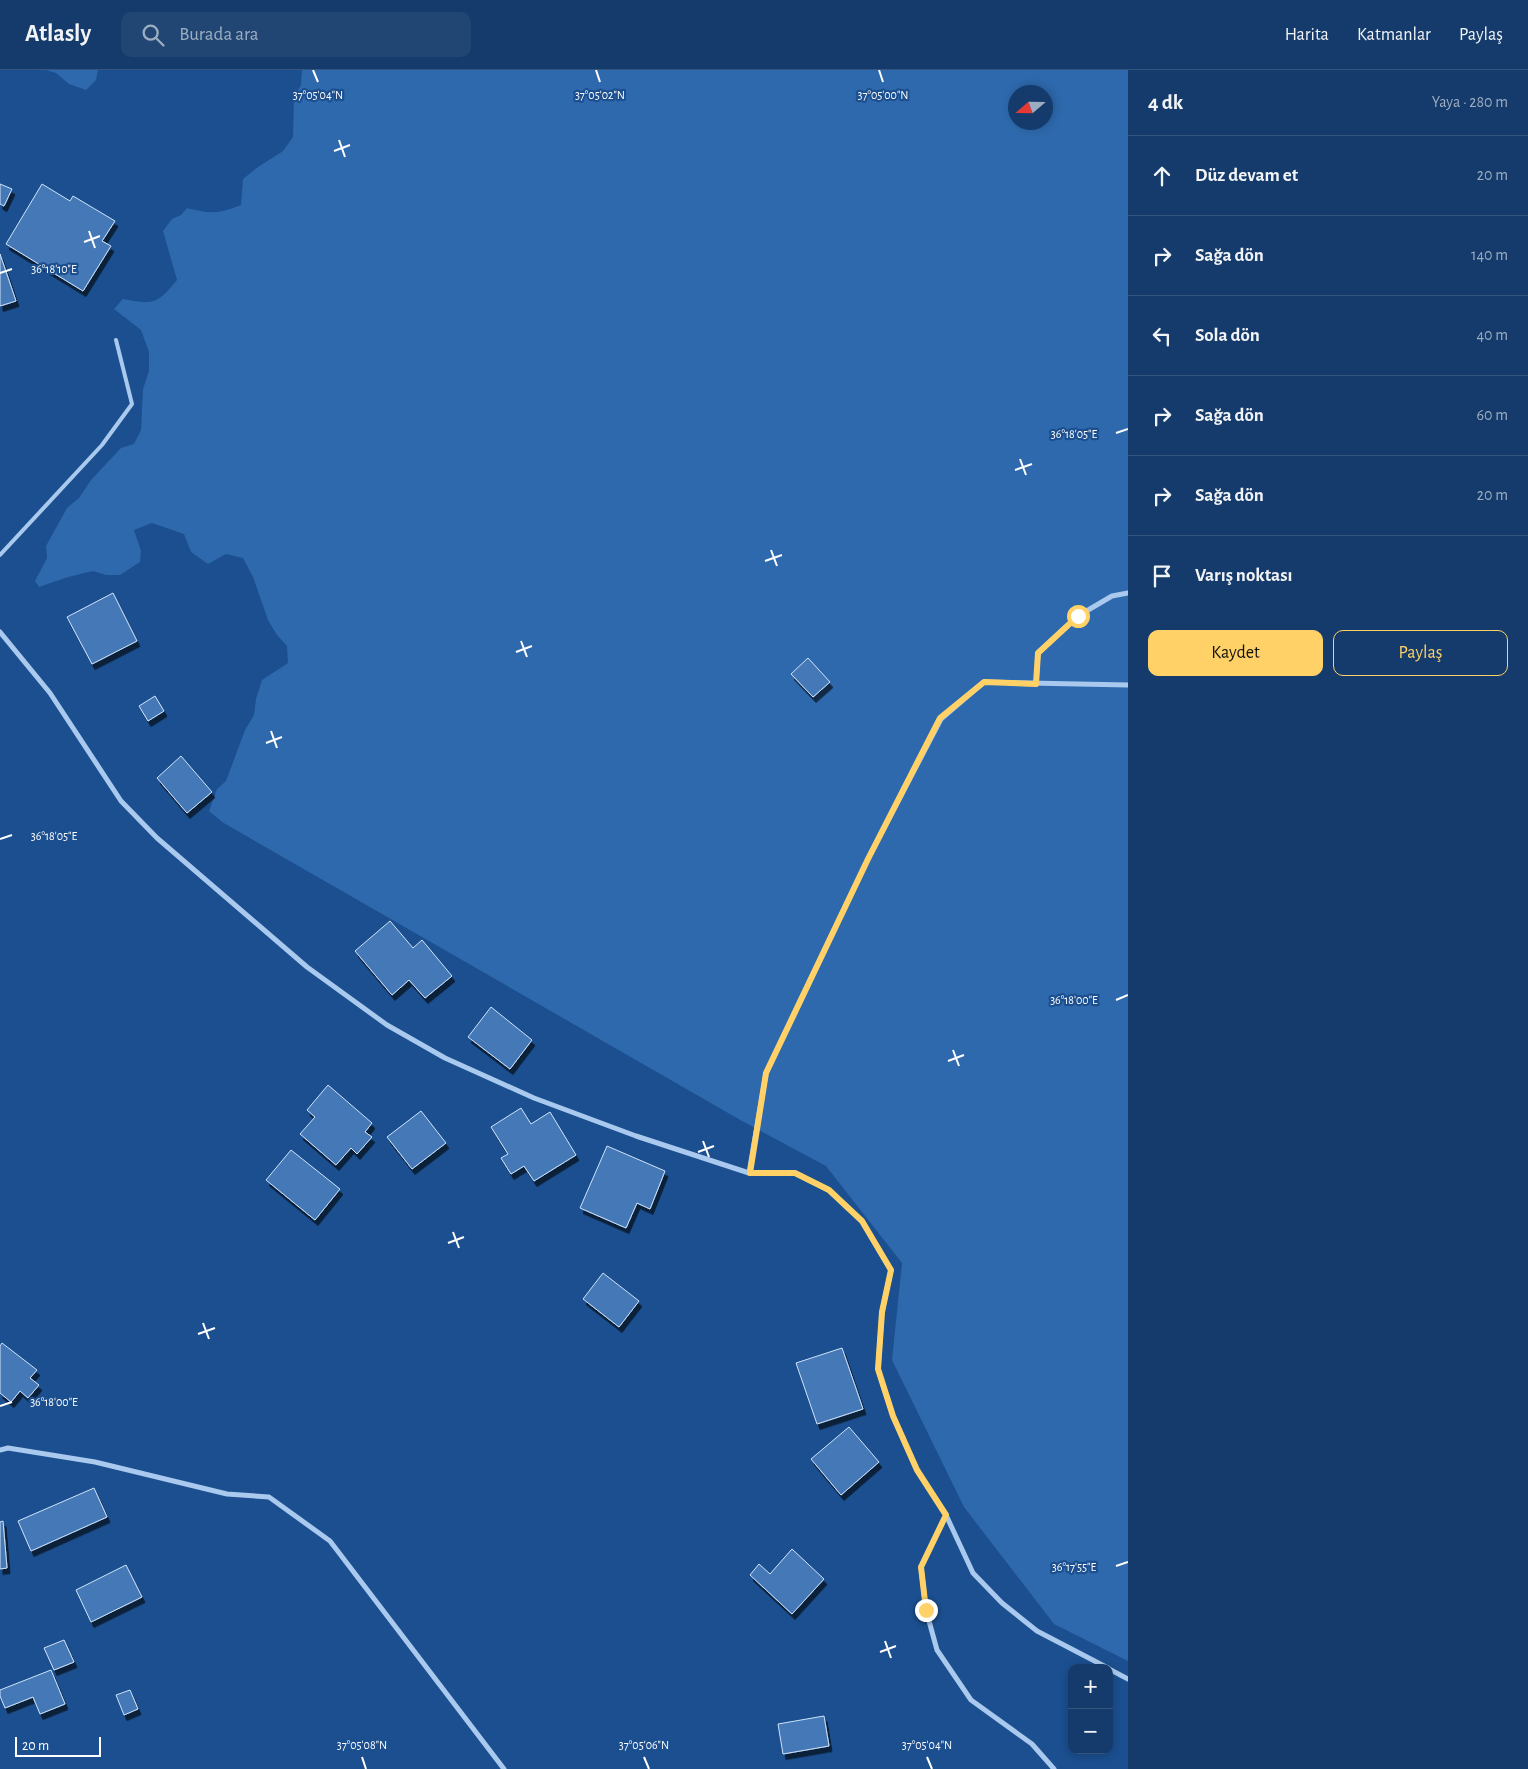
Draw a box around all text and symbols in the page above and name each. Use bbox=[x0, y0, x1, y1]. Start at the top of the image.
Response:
search box bbox=[121, 12, 471, 57]
icon: search bbox=[139, 21, 167, 49]
text: Atlasly bbox=[25, 22, 91, 46]
text: Burada ara bbox=[179, 25, 259, 44]
text: Harita bbox=[1285, 26, 1329, 44]
text: Katmanlar bbox=[1357, 26, 1431, 44]
text: Paylaş bbox=[1459, 26, 1503, 44]
north arrow bbox=[1008, 85, 1053, 130]
text: 37°05'04"N bbox=[293, 89, 343, 101]
text: 37°05'02"N bbox=[575, 89, 625, 101]
text: 37°05'00"N bbox=[857, 89, 909, 101]
text: 4 dk bbox=[1148, 92, 1183, 113]
text: Yaya · 280 m bbox=[1432, 94, 1508, 110]
icon: ahead bbox=[1148, 162, 1176, 190]
text: Düz devam et bbox=[1195, 166, 1298, 185]
text: 20 m bbox=[1477, 167, 1508, 183]
icon: right bbox=[1148, 242, 1176, 270]
text: Sağa dön bbox=[1195, 246, 1264, 265]
text: 140 m bbox=[1471, 247, 1508, 263]
text: 36°18'10"E bbox=[31, 263, 77, 275]
icon: left bbox=[1148, 322, 1176, 350]
text: Sola dön bbox=[1195, 326, 1260, 345]
text: 40 m bbox=[1476, 327, 1508, 343]
icon: right bbox=[1148, 402, 1176, 430]
text: Sağa dön bbox=[1195, 406, 1264, 425]
text: 60 m bbox=[1477, 407, 1508, 423]
text: 36°18'05"E bbox=[1051, 428, 1097, 440]
icon: right bbox=[1148, 482, 1176, 510]
text: Sağa dön bbox=[1195, 486, 1264, 505]
text: 20 m bbox=[1477, 487, 1508, 503]
icon: arrive bbox=[1148, 562, 1176, 590]
text: Varış noktası bbox=[1195, 566, 1293, 585]
route start bbox=[1067, 605, 1090, 628]
button: Kaydet bbox=[1148, 630, 1323, 676]
button: Paylaş bbox=[1333, 630, 1508, 676]
text: 36°18'05"E bbox=[31, 830, 77, 842]
text: 36°18'00"E bbox=[1050, 994, 1098, 1006]
text: 36°18'00"E bbox=[30, 1396, 78, 1408]
text: 36°17'55"E bbox=[1052, 1561, 1096, 1573]
route end bbox=[915, 1599, 938, 1622]
map controls bbox=[1068, 1664, 1113, 1754]
button: + bbox=[1068, 1664, 1113, 1709]
button: − bbox=[1068, 1709, 1113, 1754]
scale bar bbox=[15, 1734, 101, 1757]
text: 20 m bbox=[22, 1739, 49, 1753]
text: 37°05'08"N bbox=[337, 1739, 387, 1751]
text: 37°05'06"N bbox=[619, 1739, 669, 1751]
text: 37°05'04"N bbox=[902, 1739, 952, 1751]

